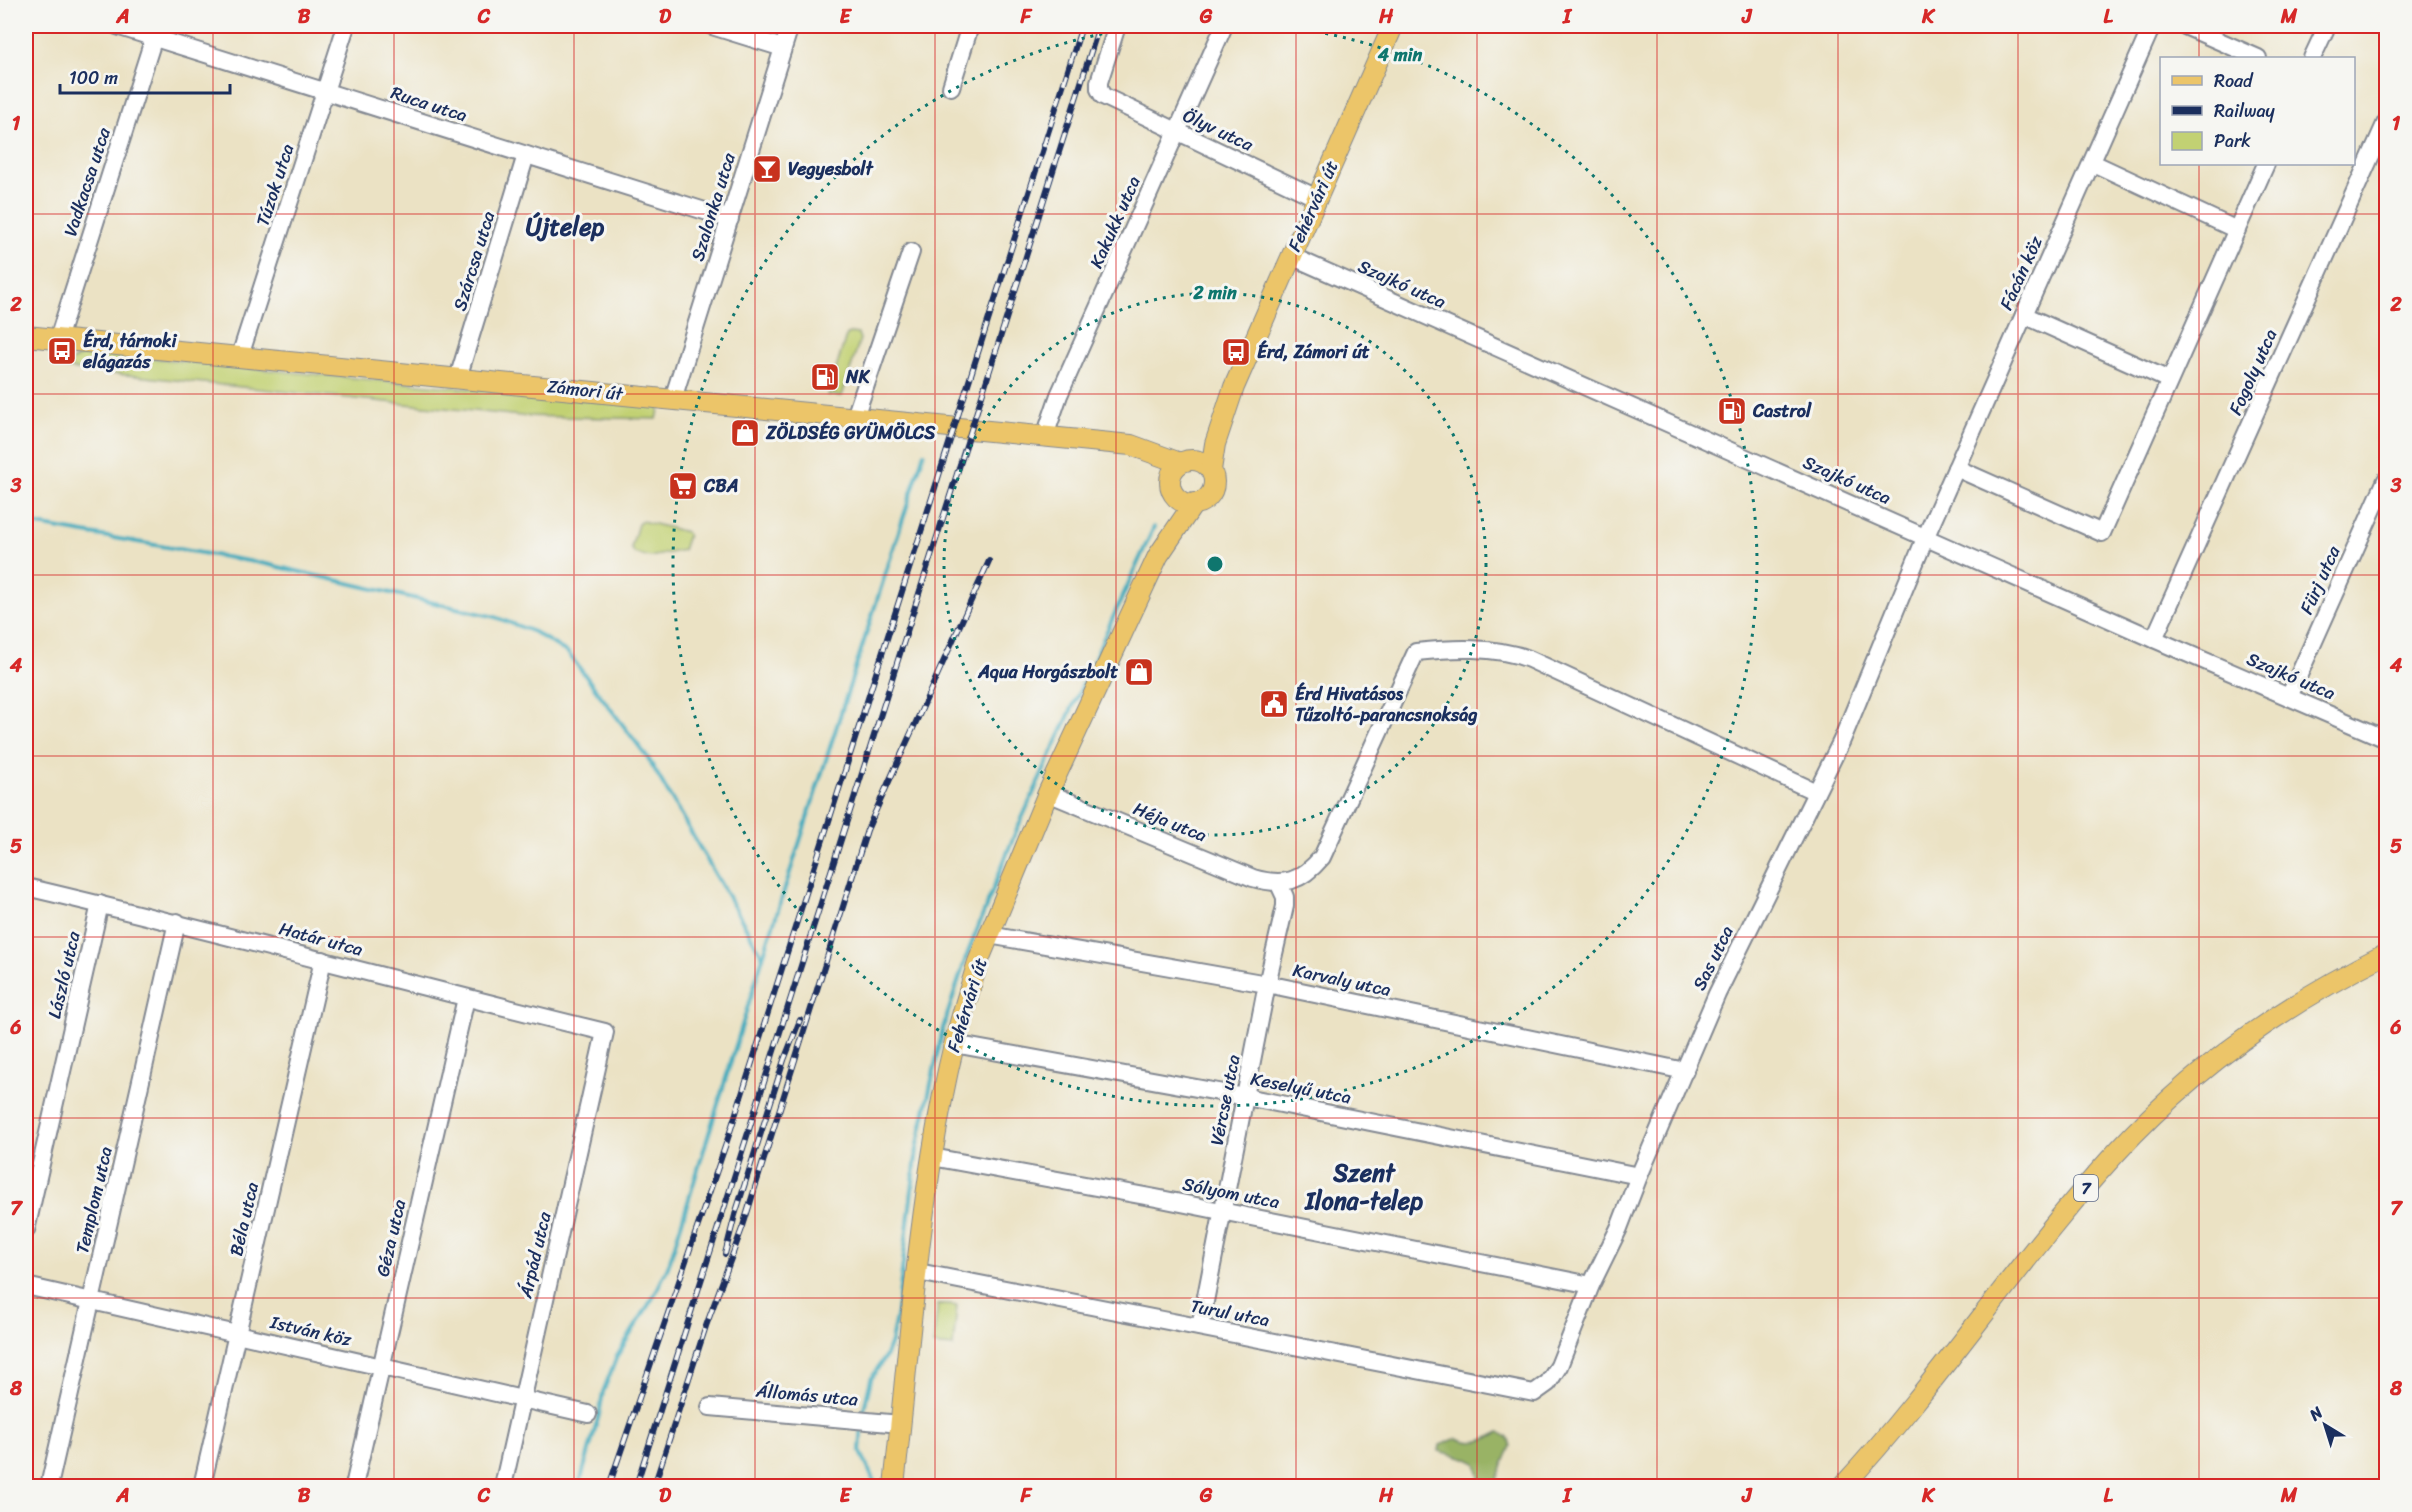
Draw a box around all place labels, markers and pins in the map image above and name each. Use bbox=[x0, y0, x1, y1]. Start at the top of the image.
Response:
bar icon: Vegyesbolt bbox=[751, 153, 783, 185]
place label: Vegyesbolt bbox=[788, 153, 874, 185]
place label: Érd, tárnoki elágazás bbox=[82, 325, 177, 378]
bus stop icon: Érd, tárnoki elágazás bbox=[46, 335, 78, 367]
bus stop icon: Érd, Zámori út bbox=[1220, 336, 1252, 368]
place label: Érd, Zámori út bbox=[1257, 336, 1370, 368]
fuel station icon: NK bbox=[809, 361, 841, 393]
place label: NK bbox=[845, 361, 870, 393]
fuel station icon: Castrol bbox=[1716, 395, 1748, 427]
place label: Castrol bbox=[1752, 395, 1812, 427]
shop icon: ZÖLDSÉG GYÜMÖLCS bbox=[729, 417, 761, 449]
place label: ZÖLDSÉG GYÜMÖLCS bbox=[765, 417, 936, 449]
supermarket icon: CBA bbox=[667, 470, 699, 502]
place label: CBA bbox=[703, 470, 739, 502]
centre of rings bbox=[1205, 554, 1225, 574]
place label: Aqua Horgászbolt bbox=[977, 656, 1118, 688]
shop icon: Aqua Horgászbolt bbox=[1123, 656, 1155, 688]
place label: Érd Hivatásos Tűzoltó-parancsnokság bbox=[1295, 678, 1477, 731]
public building icon: Érd Hivatásos Tűzoltó-parancsnokság bbox=[1258, 688, 1290, 720]

